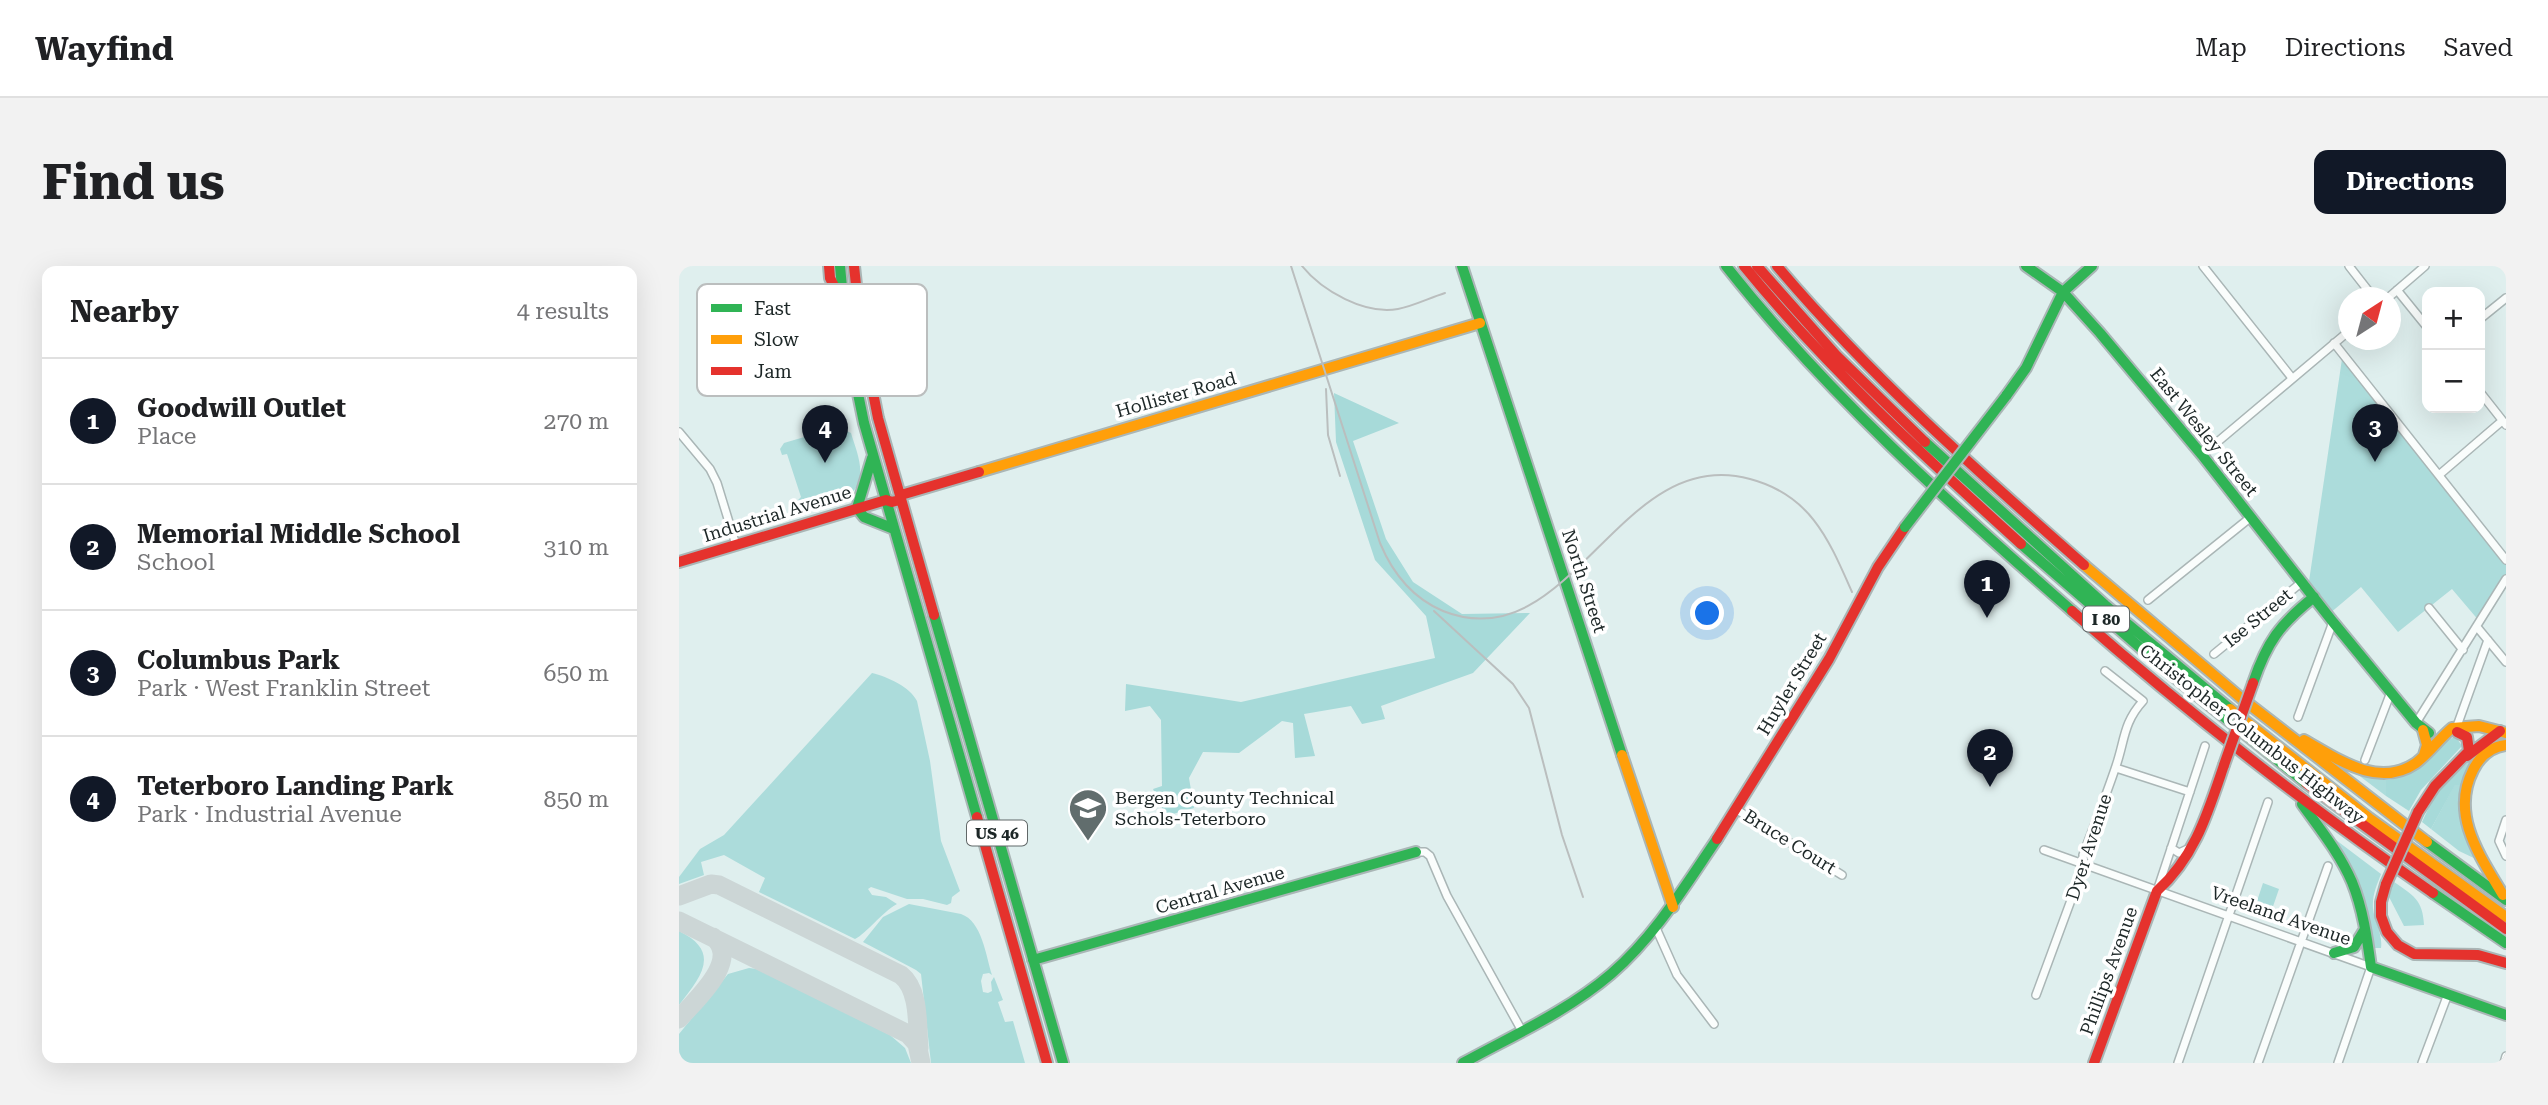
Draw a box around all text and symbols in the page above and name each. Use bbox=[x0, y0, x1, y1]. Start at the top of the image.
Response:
text: Wayfind bbox=[35, 29, 174, 68]
text: Map bbox=[2195, 34, 2247, 62]
text: Directions bbox=[2285, 34, 2405, 62]
text: Saved bbox=[2443, 34, 2513, 62]
button: Directions bbox=[2314, 150, 2506, 214]
text: Find us bbox=[42, 154, 225, 211]
legend bbox=[697, 284, 927, 396]
north arrow bbox=[2338, 287, 2401, 350]
map controls bbox=[2422, 287, 2485, 413]
button: + bbox=[2422, 287, 2485, 350]
text: Nearby bbox=[70, 294, 179, 329]
text: Fast bbox=[754, 297, 791, 320]
text: 4 results bbox=[517, 298, 609, 325]
text: Slow bbox=[754, 328, 799, 351]
button: − bbox=[2422, 350, 2485, 413]
text: Jam bbox=[754, 360, 792, 383]
street label: East Wesley Street bbox=[2146, 363, 2263, 500]
street label: Hollister Road bbox=[1113, 367, 1239, 422]
text: Goodwill Outlet bbox=[137, 393, 346, 423]
pin: 3 bbox=[2352, 404, 2398, 462]
pin: 4 bbox=[802, 405, 848, 463]
text: 1 bbox=[87, 408, 99, 435]
text: 270 m bbox=[544, 408, 609, 435]
text: Place bbox=[137, 423, 196, 450]
street label: Industrial Avenue bbox=[700, 481, 854, 546]
text: Memorial Middle School bbox=[137, 519, 460, 549]
street label: North Street bbox=[1558, 526, 1611, 635]
text: 2 bbox=[87, 534, 99, 561]
text: 310 m bbox=[544, 534, 609, 561]
text: School bbox=[137, 549, 215, 576]
pin: 1 bbox=[1964, 560, 2010, 618]
street label: Ise Street bbox=[2219, 584, 2296, 651]
your location bbox=[1690, 596, 1724, 630]
road number: I 80 bbox=[2083, 606, 2129, 632]
street label: Huyler Street bbox=[1753, 628, 1831, 739]
street label: Christopher Columbus Highway bbox=[2136, 639, 2369, 828]
text: Columbus Park bbox=[137, 645, 340, 675]
text: 3 bbox=[87, 660, 99, 687]
text: 650 m bbox=[544, 660, 609, 687]
text: Park · West Franklin Street bbox=[137, 675, 430, 702]
pin: 2 bbox=[1967, 729, 2013, 787]
text: Teterboro Landing Park bbox=[137, 771, 454, 801]
text: 4 bbox=[87, 786, 99, 813]
text: 850 m bbox=[544, 786, 609, 813]
school or university icon: Bergen County Technical Schols-Teterboro bbox=[1067, 787, 1109, 842]
place label: Bergen County Technical Schols-Teterboro bbox=[1115, 787, 1335, 829]
street label: Dyer Avenue bbox=[2061, 791, 2116, 903]
text: Park · Industrial Avenue bbox=[137, 801, 402, 828]
street label: Bruce Court bbox=[1740, 805, 1841, 878]
road number: US 46 bbox=[967, 820, 1027, 846]
street label: Central Avenue bbox=[1153, 861, 1287, 918]
street label: Vreeland Avenue bbox=[2208, 882, 2354, 949]
street label: Phillips Avenue bbox=[2076, 904, 2142, 1038]

